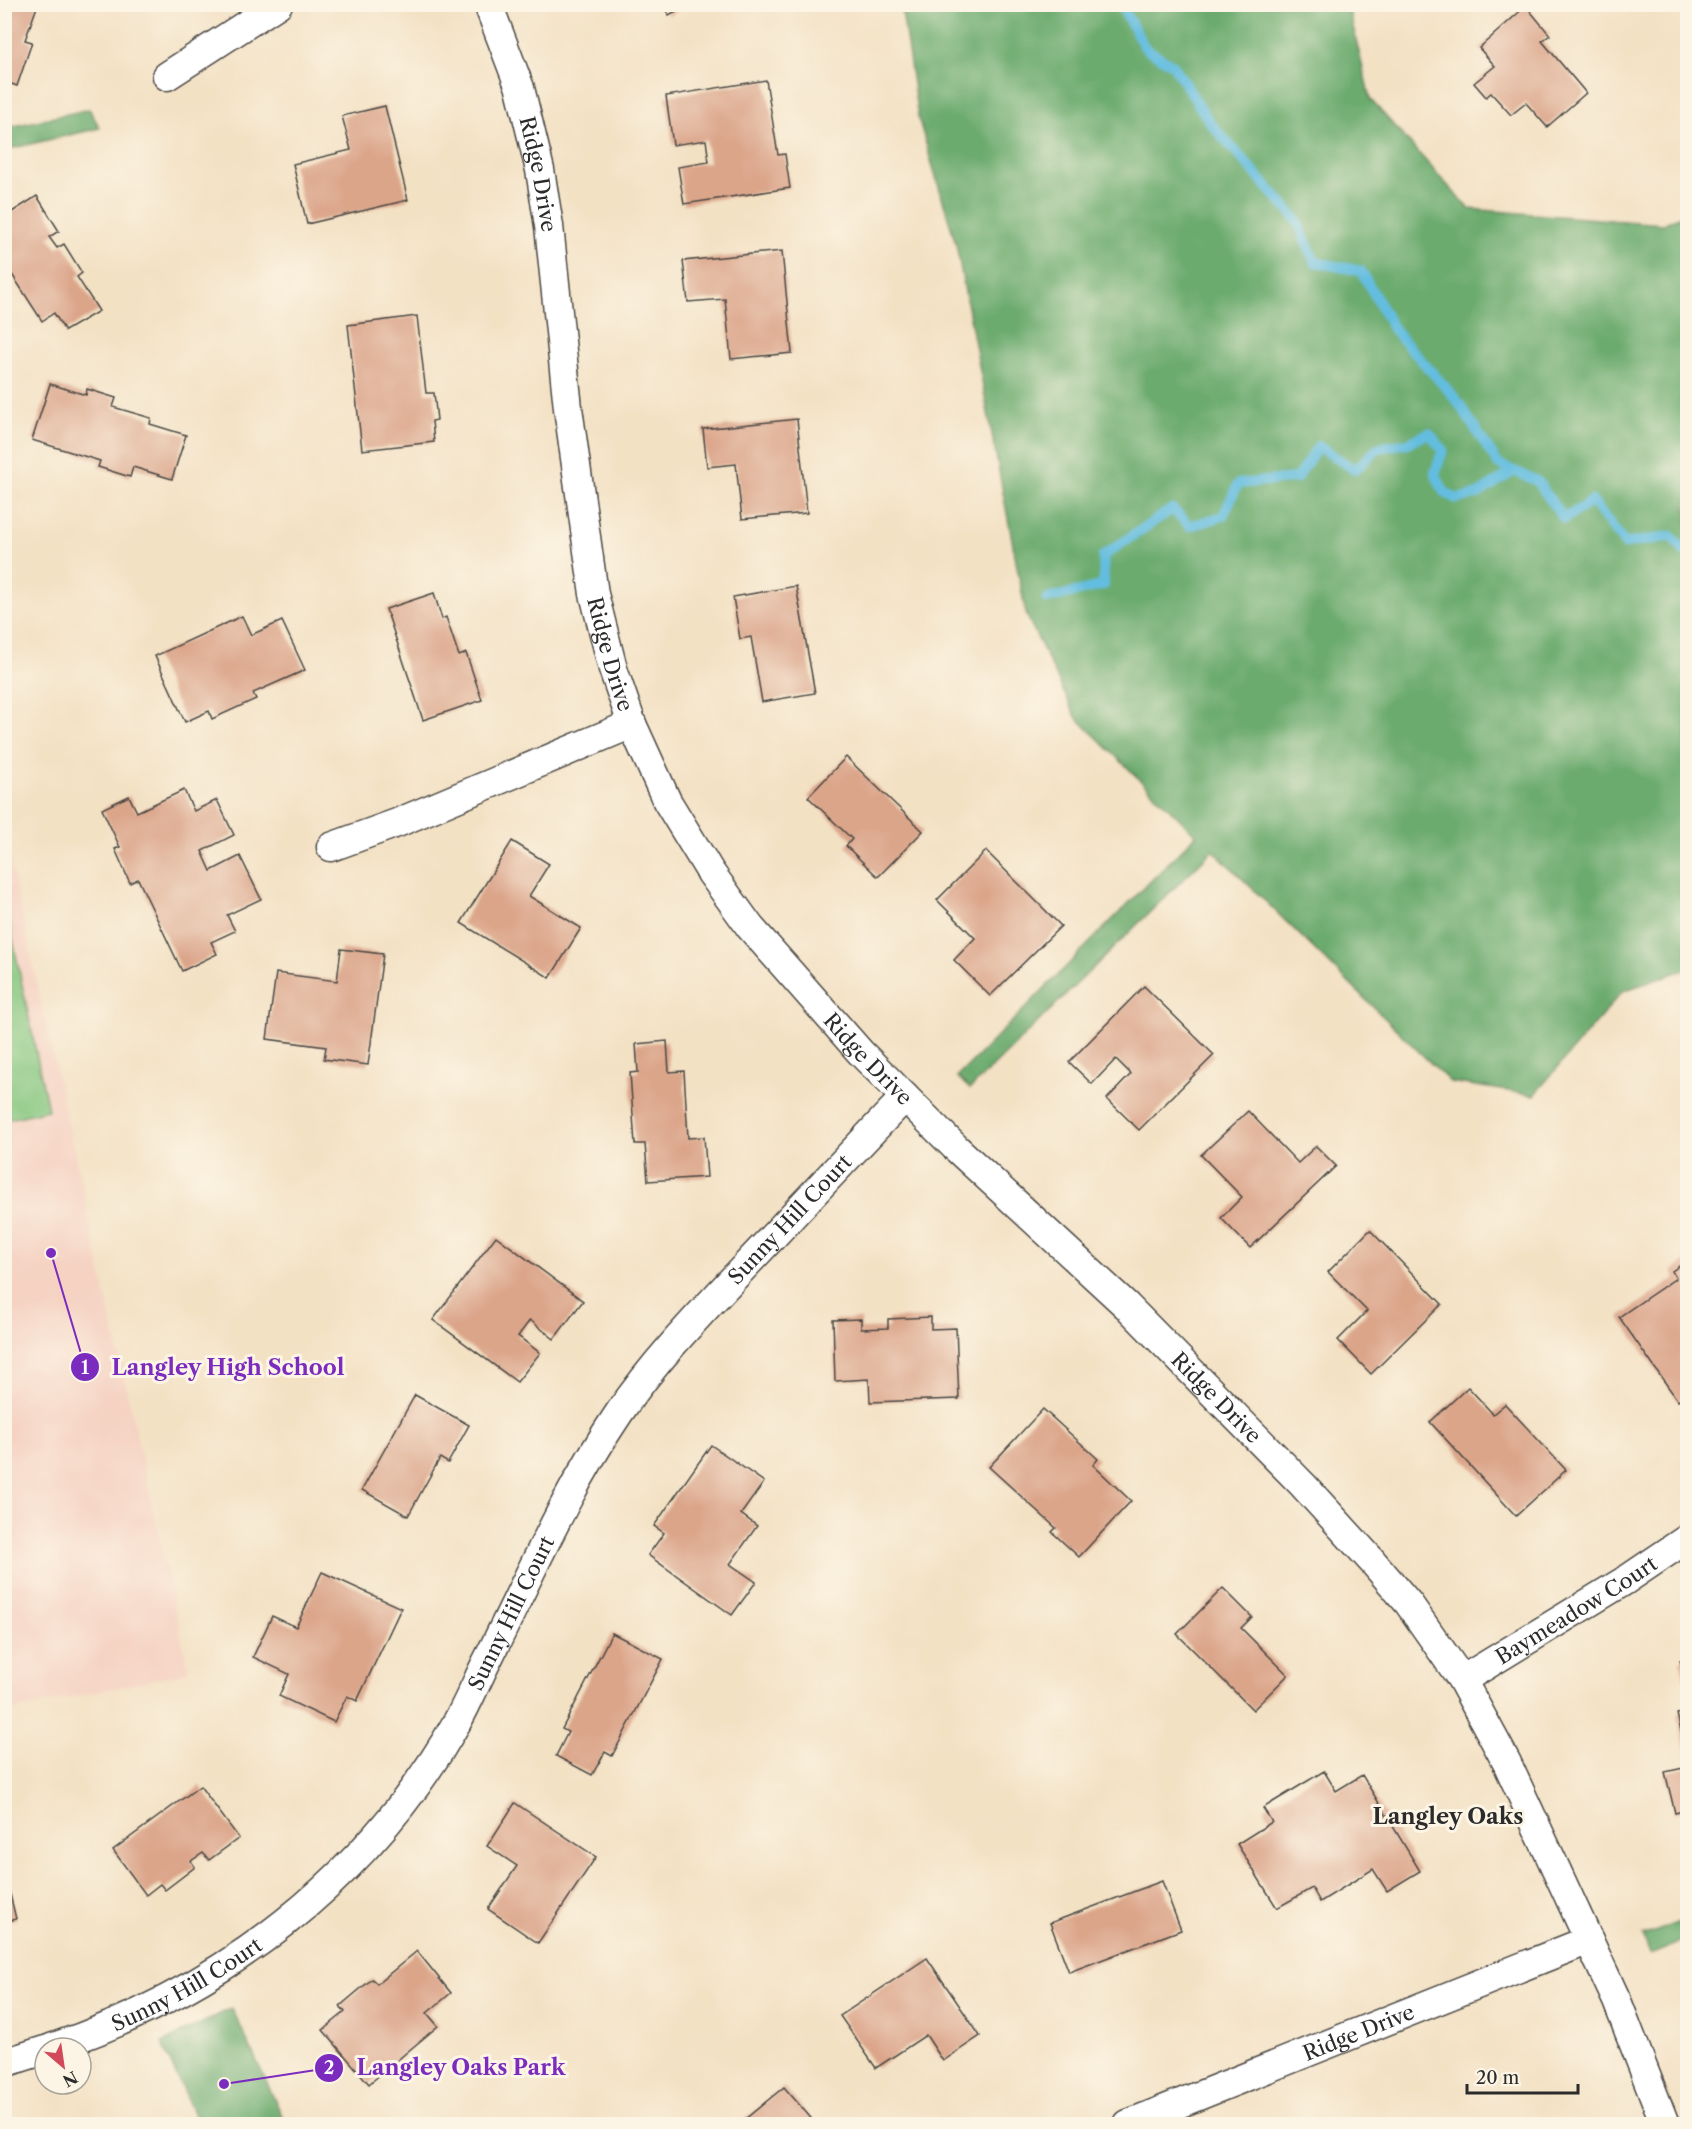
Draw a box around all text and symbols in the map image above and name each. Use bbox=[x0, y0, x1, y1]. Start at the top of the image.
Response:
street label: Ridge Drive bbox=[515, 114, 562, 234]
street label: Ridge Drive bbox=[583, 594, 639, 714]
street label: Ridge Drive bbox=[819, 1008, 918, 1110]
street label: Sunny Hill Court bbox=[722, 1149, 857, 1289]
callout: Langley High School bbox=[70, 1347, 357, 1387]
street label: Ridge Drive bbox=[1167, 1347, 1267, 1448]
text: Langley High School bbox=[112, 1354, 345, 1381]
text: 1 bbox=[81, 1357, 89, 1379]
street label: Sunny Hill Court bbox=[462, 1531, 559, 1694]
street label: Baymeadow Court bbox=[1491, 1550, 1662, 1669]
district label: Langley Oaks bbox=[1373, 1803, 1523, 1830]
street label: Sunny Hill Court bbox=[107, 1931, 267, 2036]
street label: Ridge Drive bbox=[1299, 1999, 1418, 2065]
north arrow bbox=[33, 2036, 93, 2096]
callout: Langley Oaks Park bbox=[314, 2048, 578, 2088]
text: Langley Oaks Park bbox=[357, 2054, 566, 2081]
text: 2 bbox=[324, 2057, 334, 2079]
scale bar bbox=[1467, 2057, 1578, 2095]
text: N bbox=[59, 2067, 81, 2091]
text: 20 m bbox=[1476, 2067, 1520, 2089]

